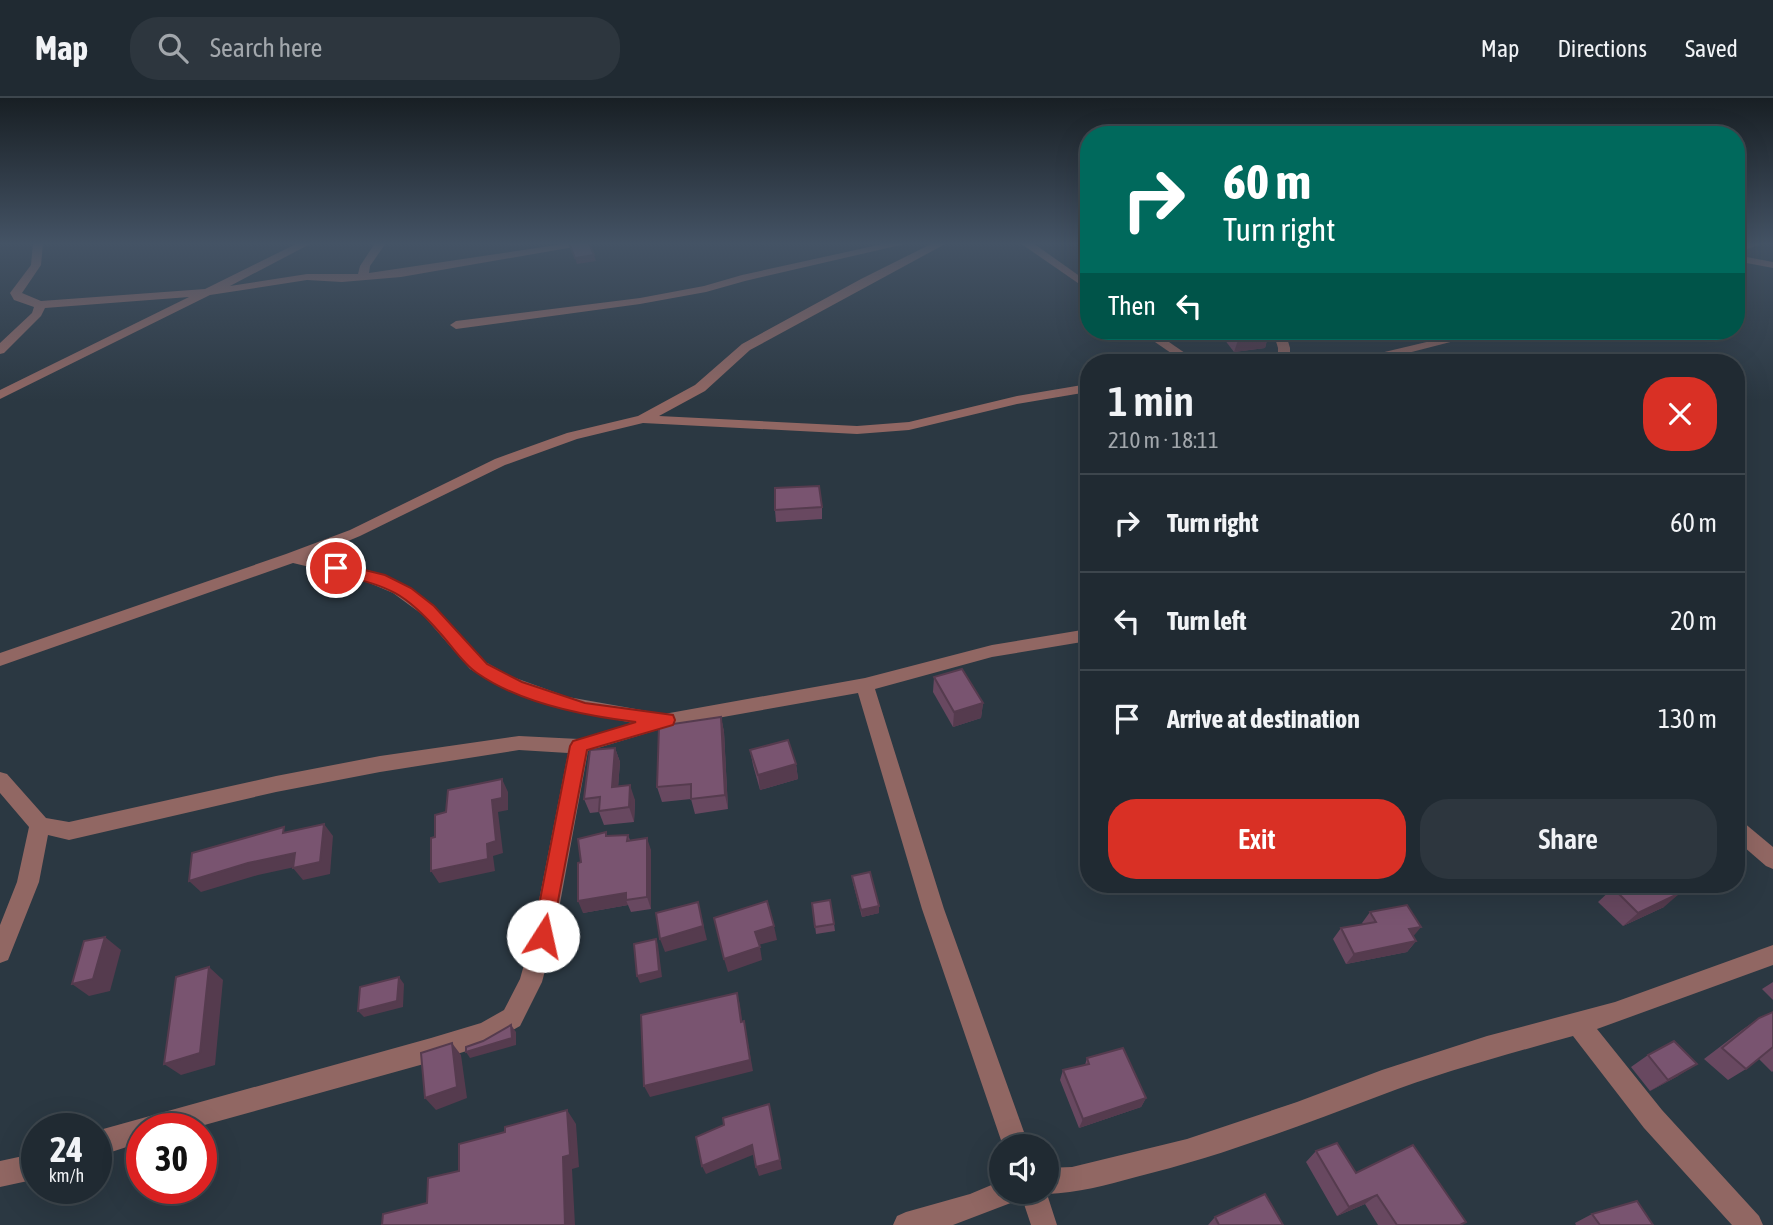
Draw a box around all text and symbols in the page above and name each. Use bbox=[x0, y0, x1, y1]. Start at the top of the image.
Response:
search box bbox=[130, 17, 620, 80]
text: Map bbox=[35, 29, 88, 67]
icon: search bbox=[154, 29, 192, 67]
text: Search here bbox=[210, 33, 322, 63]
text: Map bbox=[1481, 35, 1519, 62]
text: Directions bbox=[1557, 35, 1647, 62]
text: Saved bbox=[1685, 35, 1738, 62]
text: 60 m bbox=[1223, 153, 1311, 209]
icon: right bbox=[1108, 154, 1199, 245]
text: Turn right bbox=[1223, 211, 1336, 248]
icon: left bbox=[1170, 287, 1208, 325]
text: Then bbox=[1108, 291, 1156, 321]
text: 1 min bbox=[1108, 377, 1194, 425]
button: close bbox=[1643, 377, 1717, 451]
text: 210 m · 18:11 bbox=[1108, 427, 1219, 453]
icon: right bbox=[1108, 504, 1146, 542]
text: Turn right bbox=[1167, 508, 1258, 538]
text: 60 m bbox=[1670, 508, 1717, 538]
pin bbox=[306, 538, 366, 598]
icon: arrive bbox=[317, 549, 355, 587]
icon: left bbox=[1108, 602, 1146, 640]
text: Turn left bbox=[1167, 606, 1247, 636]
text: 20 m bbox=[1670, 606, 1717, 636]
icon: arrive bbox=[1108, 700, 1146, 738]
text: Arrive at destination bbox=[1167, 704, 1360, 734]
text: 130 m bbox=[1658, 704, 1717, 734]
button: Exit bbox=[1108, 799, 1406, 879]
button: Share bbox=[1420, 799, 1717, 879]
position arrow bbox=[506, 899, 580, 973]
speed limit sign: 30 bbox=[126, 1113, 217, 1204]
text: 24 bbox=[50, 1129, 83, 1169]
map controls bbox=[989, 1134, 1059, 1204]
button: sound bbox=[989, 1134, 1059, 1204]
text: km/h bbox=[49, 1165, 84, 1186]

